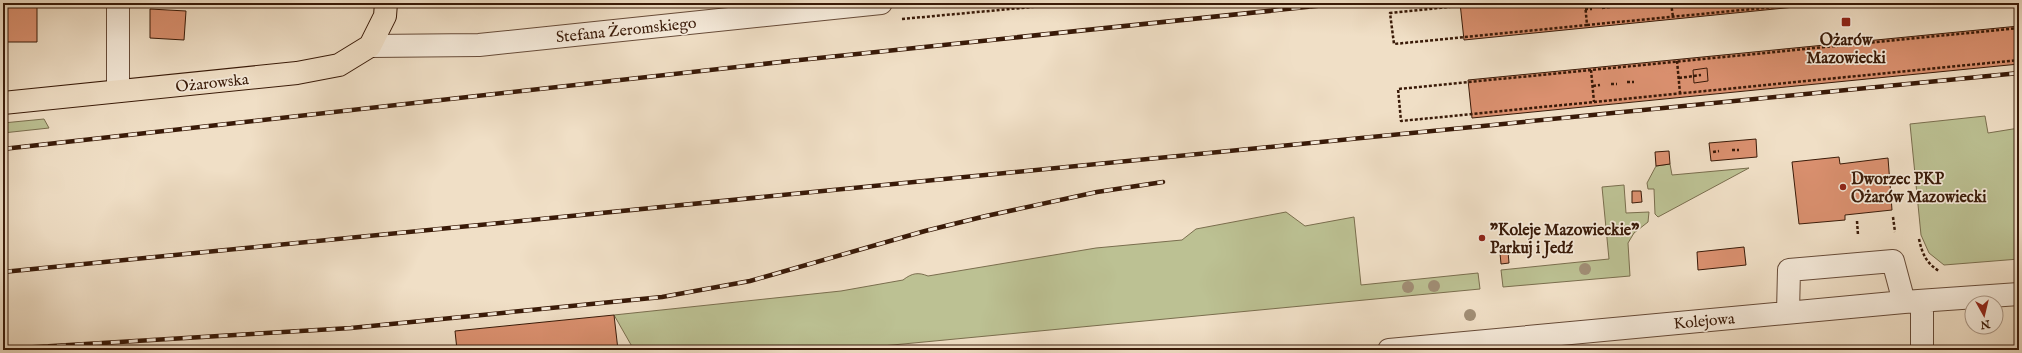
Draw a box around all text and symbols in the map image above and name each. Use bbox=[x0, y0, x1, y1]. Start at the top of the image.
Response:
street label: Stefana Żeromskiego bbox=[555, 12, 698, 48]
marker: Ożarów Mazowiecki bbox=[1840, 16, 1852, 28]
place label: Ożarów Mazowiecki bbox=[1806, 31, 1887, 69]
street label: Ożarowska bbox=[175, 70, 250, 98]
place label: Dworzec PKP Ożarów Mazowiecki bbox=[1851, 170, 1987, 208]
marker: Dworzec PKP Ożarów Mazowiecki bbox=[1838, 182, 1848, 192]
place label: "Koleje Mazowieckie" Parkuj i Jedź bbox=[1490, 221, 1639, 259]
marker: "Koleje Mazowieckie" Parkuj i Jedź bbox=[1477, 233, 1487, 243]
north arrow bbox=[1964, 295, 2004, 335]
street label: Kolejowa bbox=[1673, 309, 1736, 335]
text: N bbox=[1979, 316, 1992, 332]

